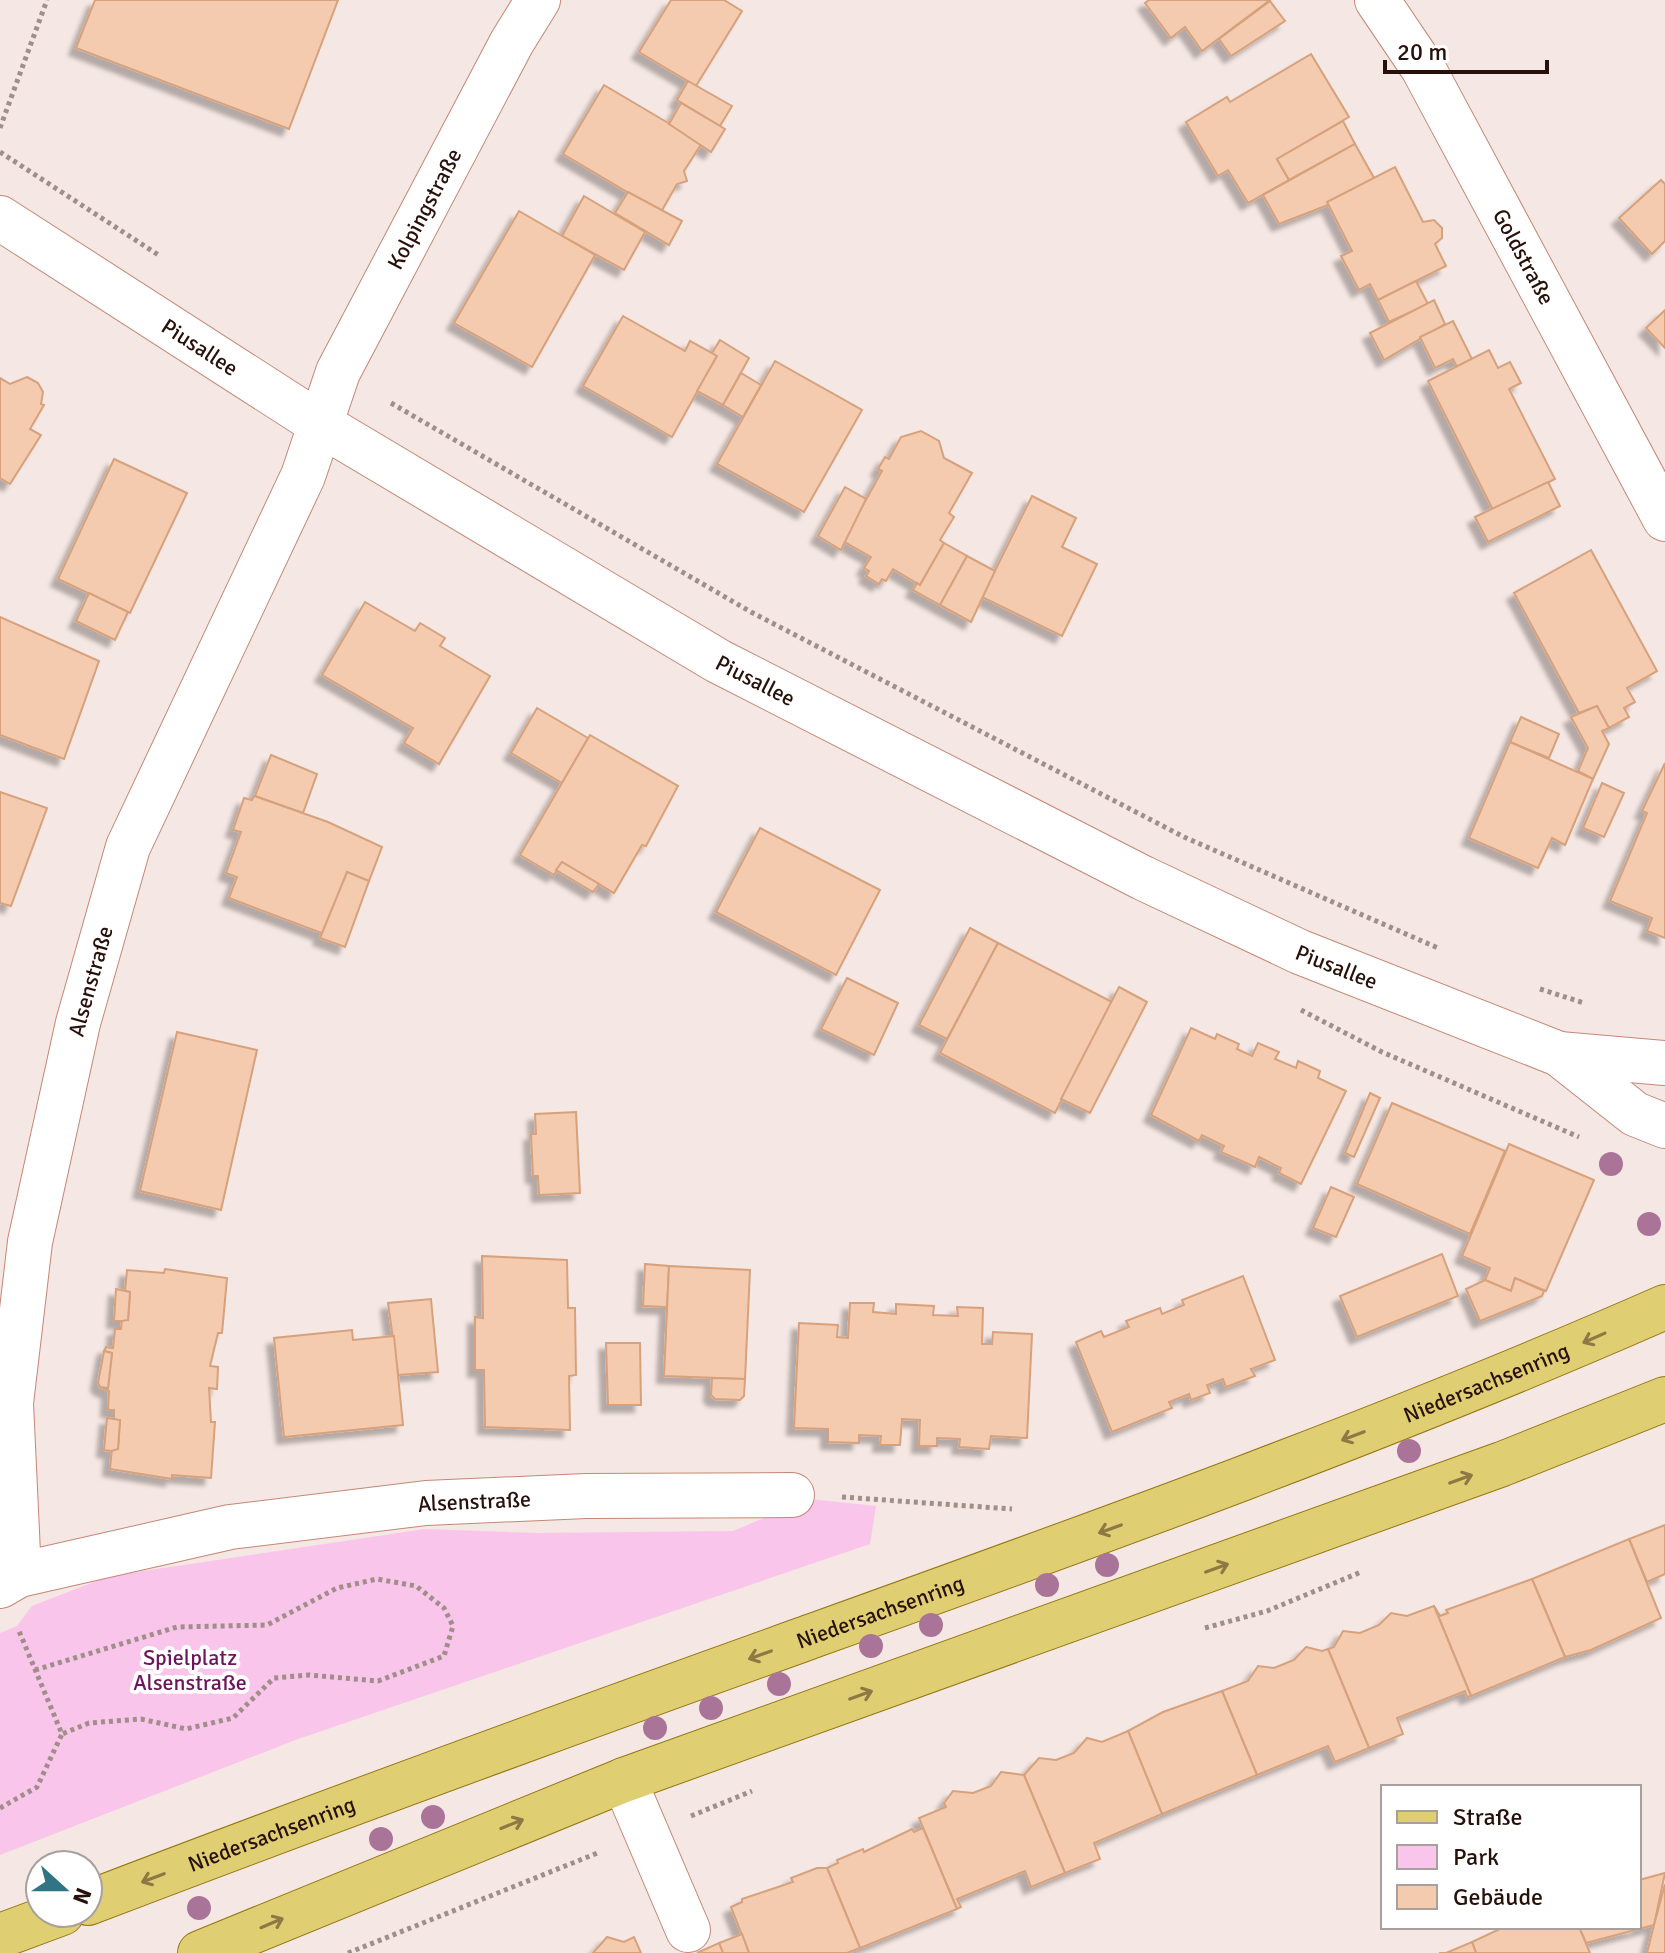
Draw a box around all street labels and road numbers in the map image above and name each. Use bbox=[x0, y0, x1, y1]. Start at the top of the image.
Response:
street label: Kolpingstraße bbox=[381, 144, 467, 274]
street label: Goldstraße bbox=[1487, 204, 1561, 309]
street label: Piusallee bbox=[157, 312, 244, 381]
street label: Piusallee bbox=[711, 649, 800, 712]
street label: Alsenstraße bbox=[62, 923, 118, 1039]
street label: Piusallee bbox=[1292, 938, 1382, 995]
street label: Niedersachsenring bbox=[1399, 1336, 1573, 1428]
street label: Alsenstraße bbox=[416, 1485, 531, 1517]
street label: Niedersachsenring bbox=[792, 1569, 968, 1654]
street label: Niedersachsenring bbox=[184, 1790, 359, 1877]

